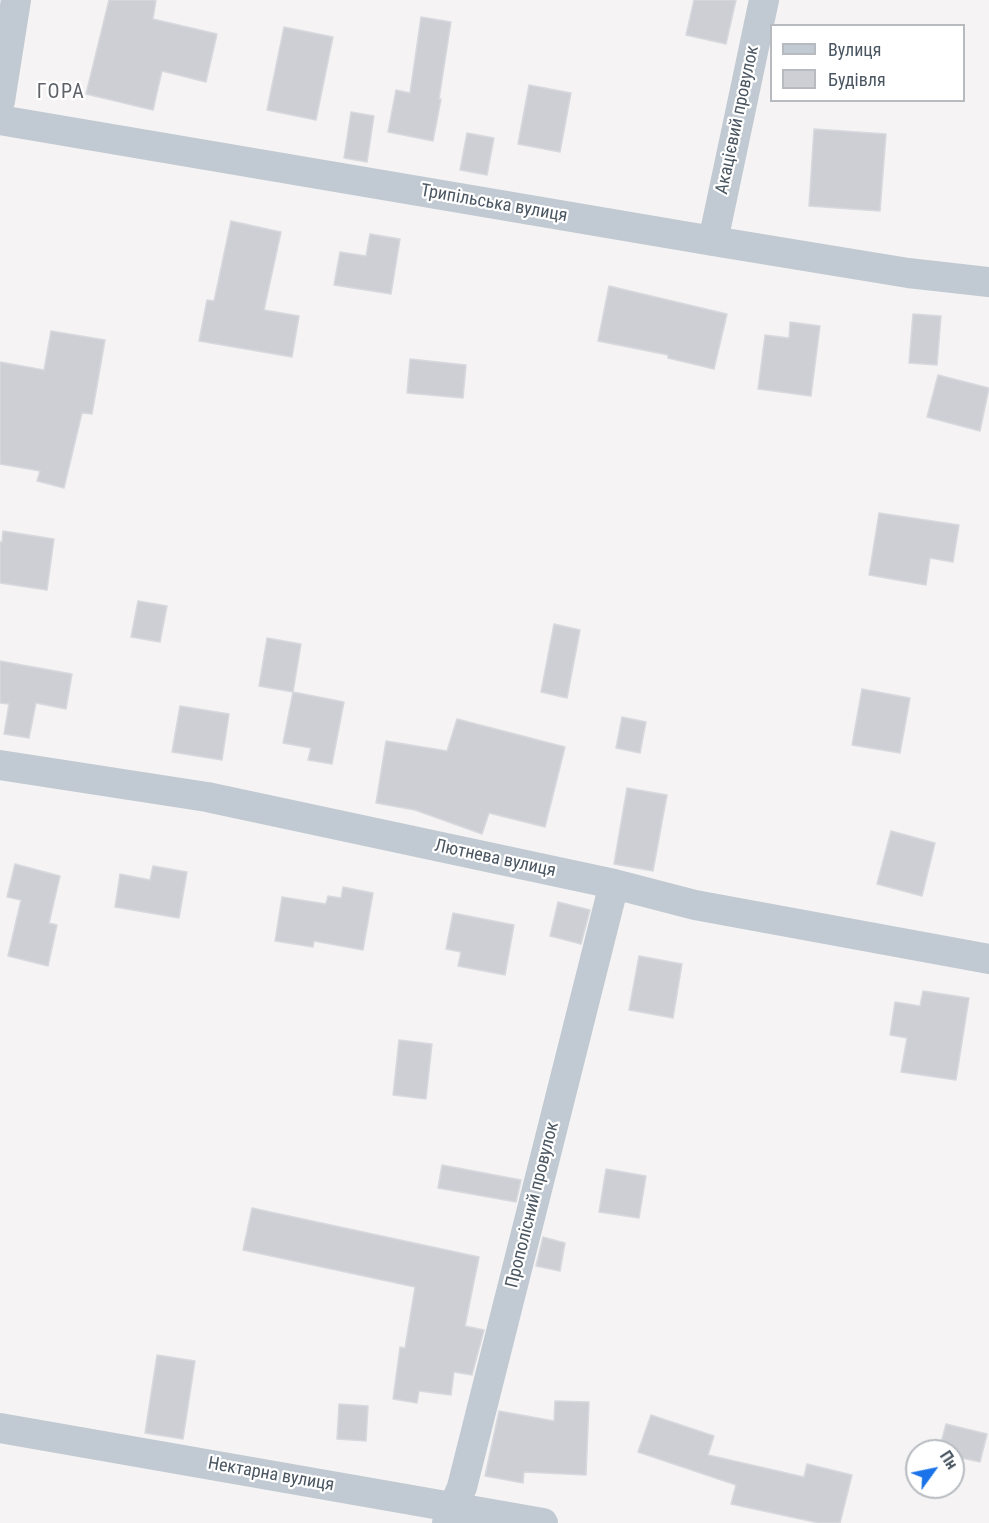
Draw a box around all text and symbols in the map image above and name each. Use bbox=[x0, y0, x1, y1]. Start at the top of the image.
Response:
legend bbox=[770, 24, 965, 102]
text: Вулиця bbox=[828, 39, 882, 60]
street label: Акацієвий провулок bbox=[712, 44, 764, 196]
text: Будівля bbox=[828, 69, 886, 90]
district label: ГОРА bbox=[37, 81, 85, 105]
street label: Трипільська вулиця bbox=[419, 180, 569, 228]
street label: Лютнева вулиця bbox=[432, 836, 558, 882]
street label: Прополісний провулок bbox=[502, 1120, 564, 1290]
north arrow bbox=[905, 1439, 965, 1499]
text: Пн bbox=[936, 1447, 962, 1473]
street label: Нектарна вулиця bbox=[206, 1453, 336, 1497]

